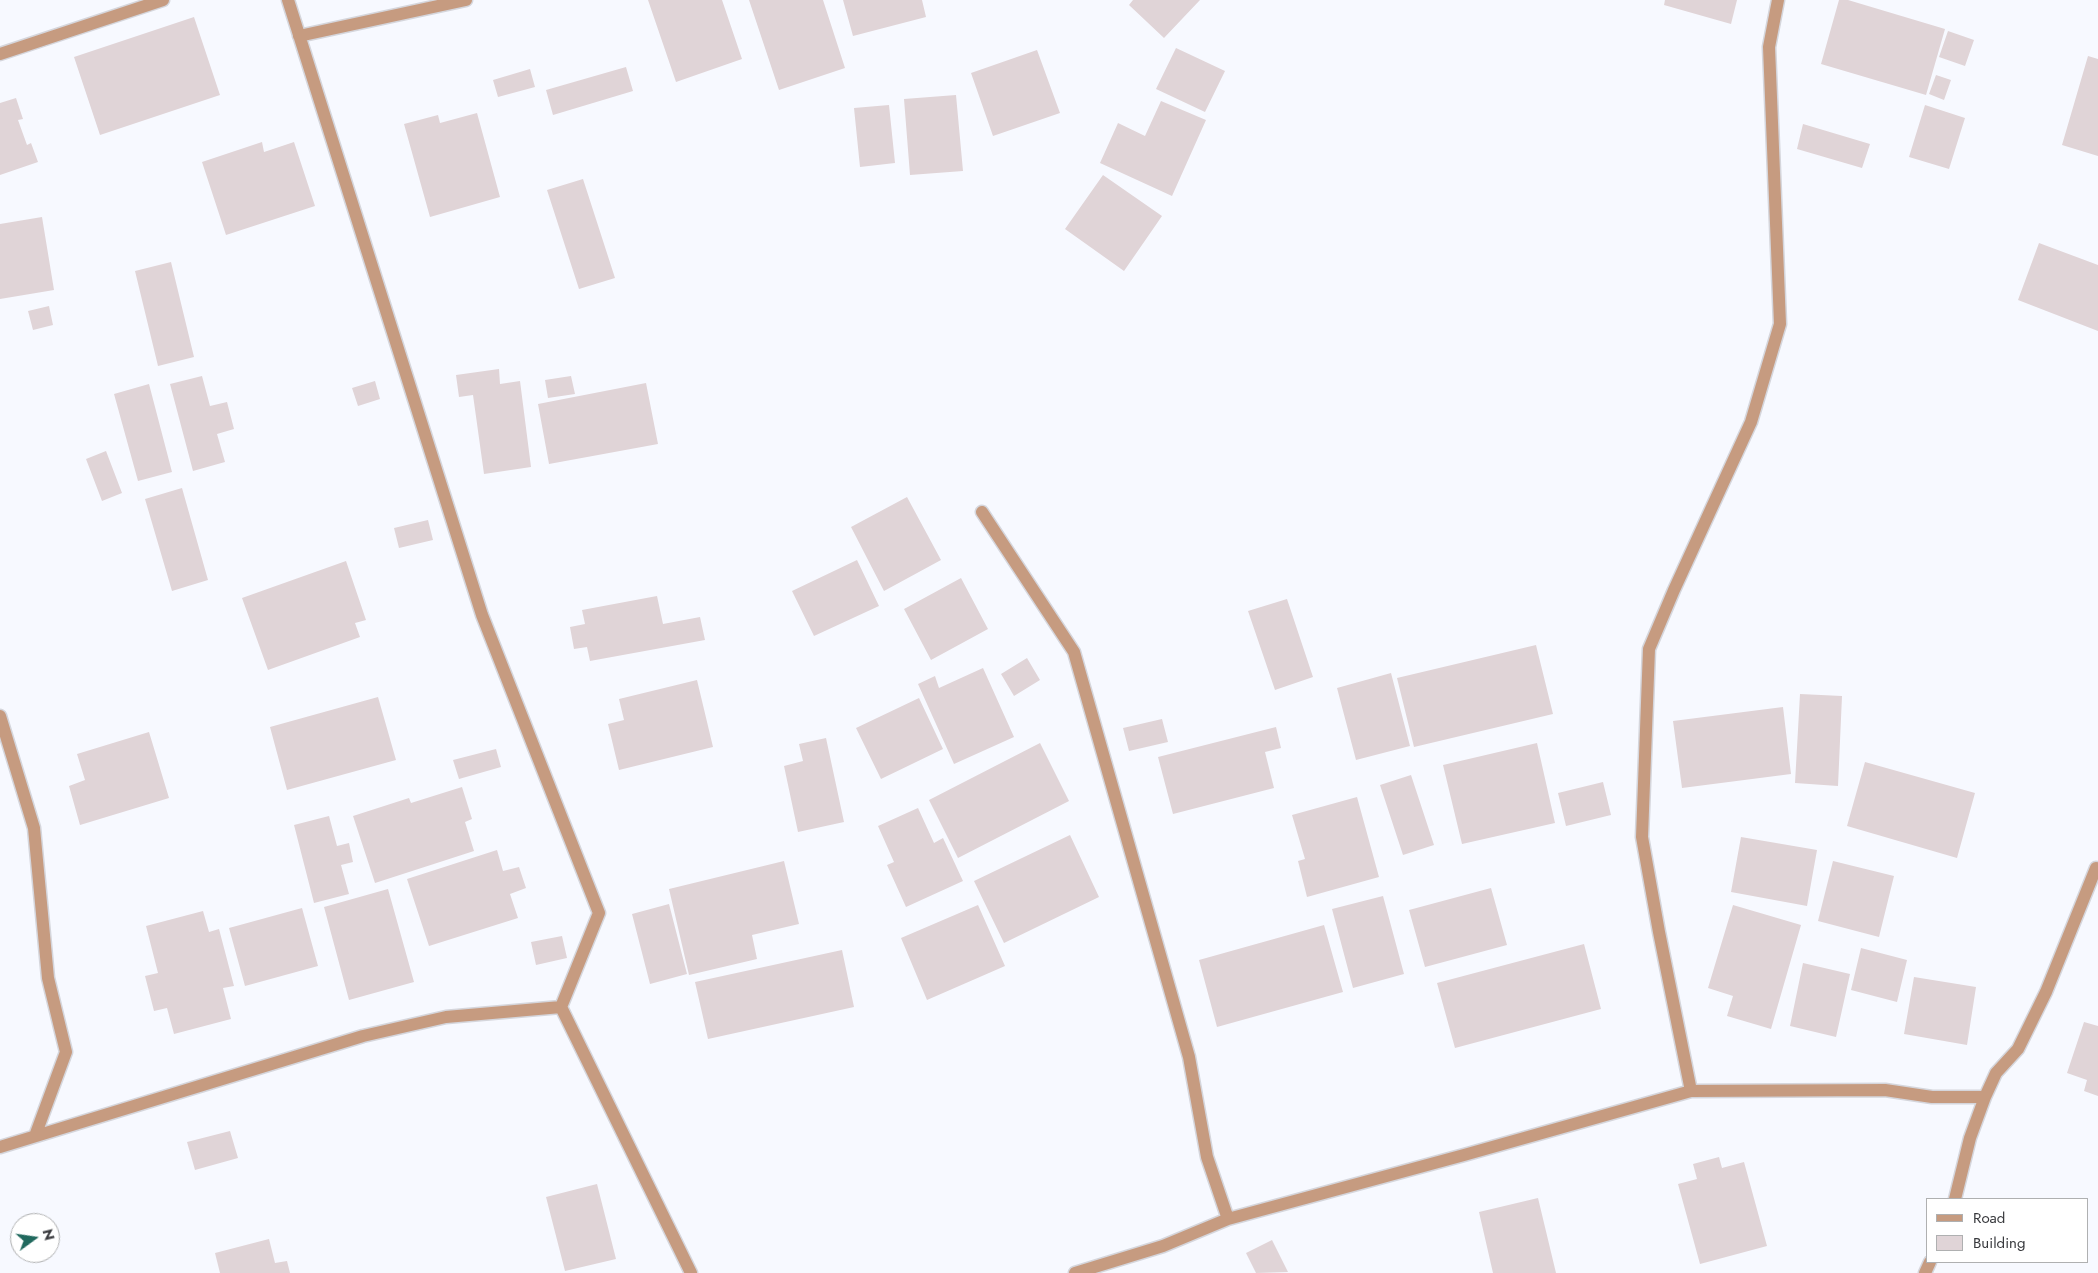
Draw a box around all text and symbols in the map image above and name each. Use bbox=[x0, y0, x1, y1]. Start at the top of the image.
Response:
legend bbox=[1926, 1198, 2088, 1263]
text: Road bbox=[1973, 1207, 2005, 1229]
north arrow bbox=[10, 1213, 60, 1263]
text: N bbox=[38, 1227, 60, 1242]
text: Building bbox=[1973, 1232, 2025, 1254]

